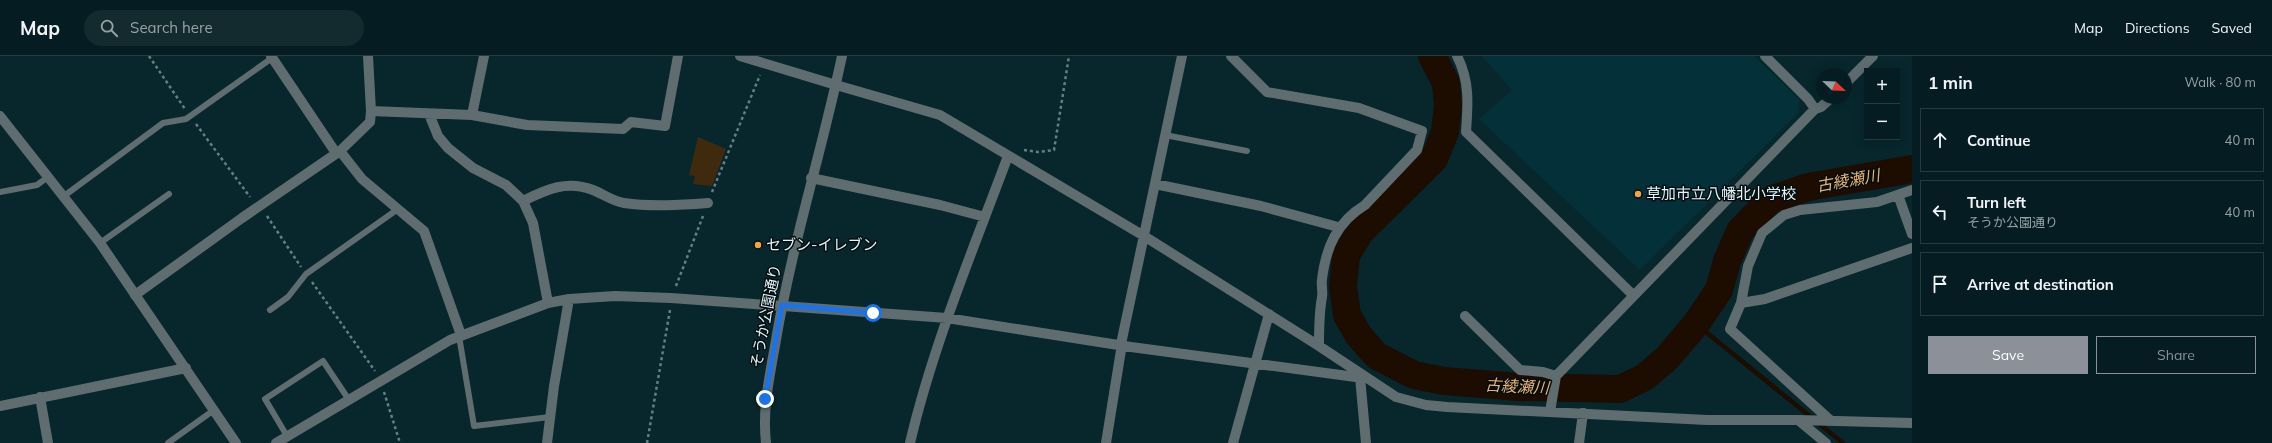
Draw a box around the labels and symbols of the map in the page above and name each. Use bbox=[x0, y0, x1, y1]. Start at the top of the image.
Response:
north arrow bbox=[1816, 68, 1852, 104]
water label: 古綾瀬川 bbox=[1815, 164, 1883, 195]
place label: 草加市立八幡北小学校 bbox=[1646, 184, 1796, 203]
marker: 草加市立八幡北小学校 bbox=[1633, 189, 1643, 199]
place label: セブン-イレブン bbox=[766, 235, 877, 254]
marker: セブン-イレブン bbox=[753, 240, 763, 250]
street label: そうか公園通り bbox=[746, 263, 785, 369]
route start bbox=[864, 304, 882, 322]
water label: 古綾瀬川 bbox=[1485, 374, 1551, 398]
route end bbox=[756, 390, 774, 408]

